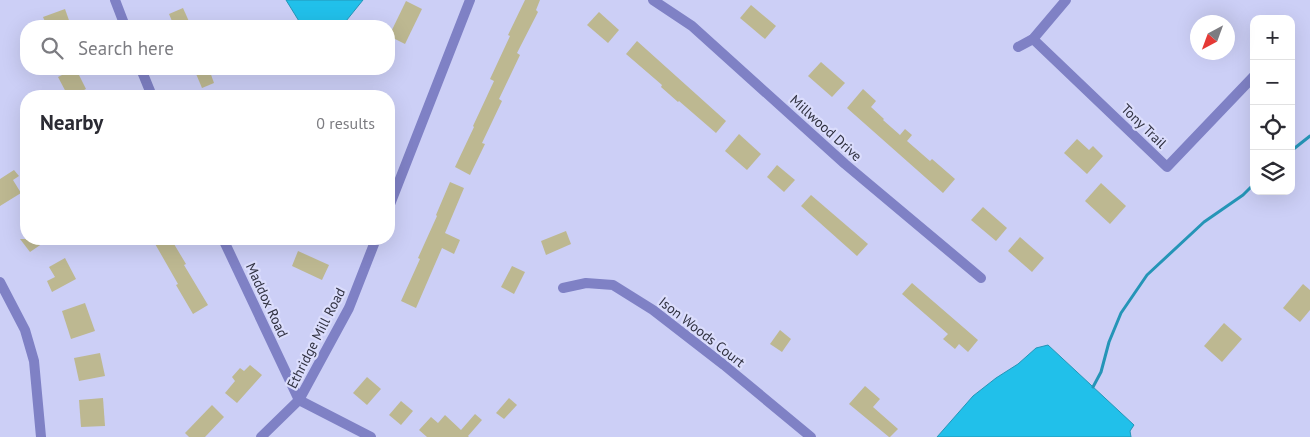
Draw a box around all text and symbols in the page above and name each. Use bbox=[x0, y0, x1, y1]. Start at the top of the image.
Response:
north arrow bbox=[1190, 15, 1235, 60]
map controls bbox=[1250, 15, 1295, 195]
button: + bbox=[1250, 15, 1295, 60]
search box bbox=[20, 20, 395, 75]
icon: search bbox=[38, 34, 66, 62]
text: Search here bbox=[78, 36, 174, 60]
button: − bbox=[1250, 60, 1295, 105]
street label: Millwood Drive bbox=[786, 91, 866, 165]
street label: Tony Trail bbox=[1117, 100, 1171, 152]
button: locate bbox=[1250, 105, 1295, 150]
text: Nearby bbox=[40, 109, 103, 136]
text: 0 results bbox=[316, 113, 375, 133]
button: layers bbox=[1250, 150, 1295, 195]
street label: Maddox Road bbox=[242, 260, 292, 340]
street label: Ethridge Mill Road bbox=[283, 285, 349, 391]
street label: Ison Woods Court bbox=[655, 293, 749, 371]

